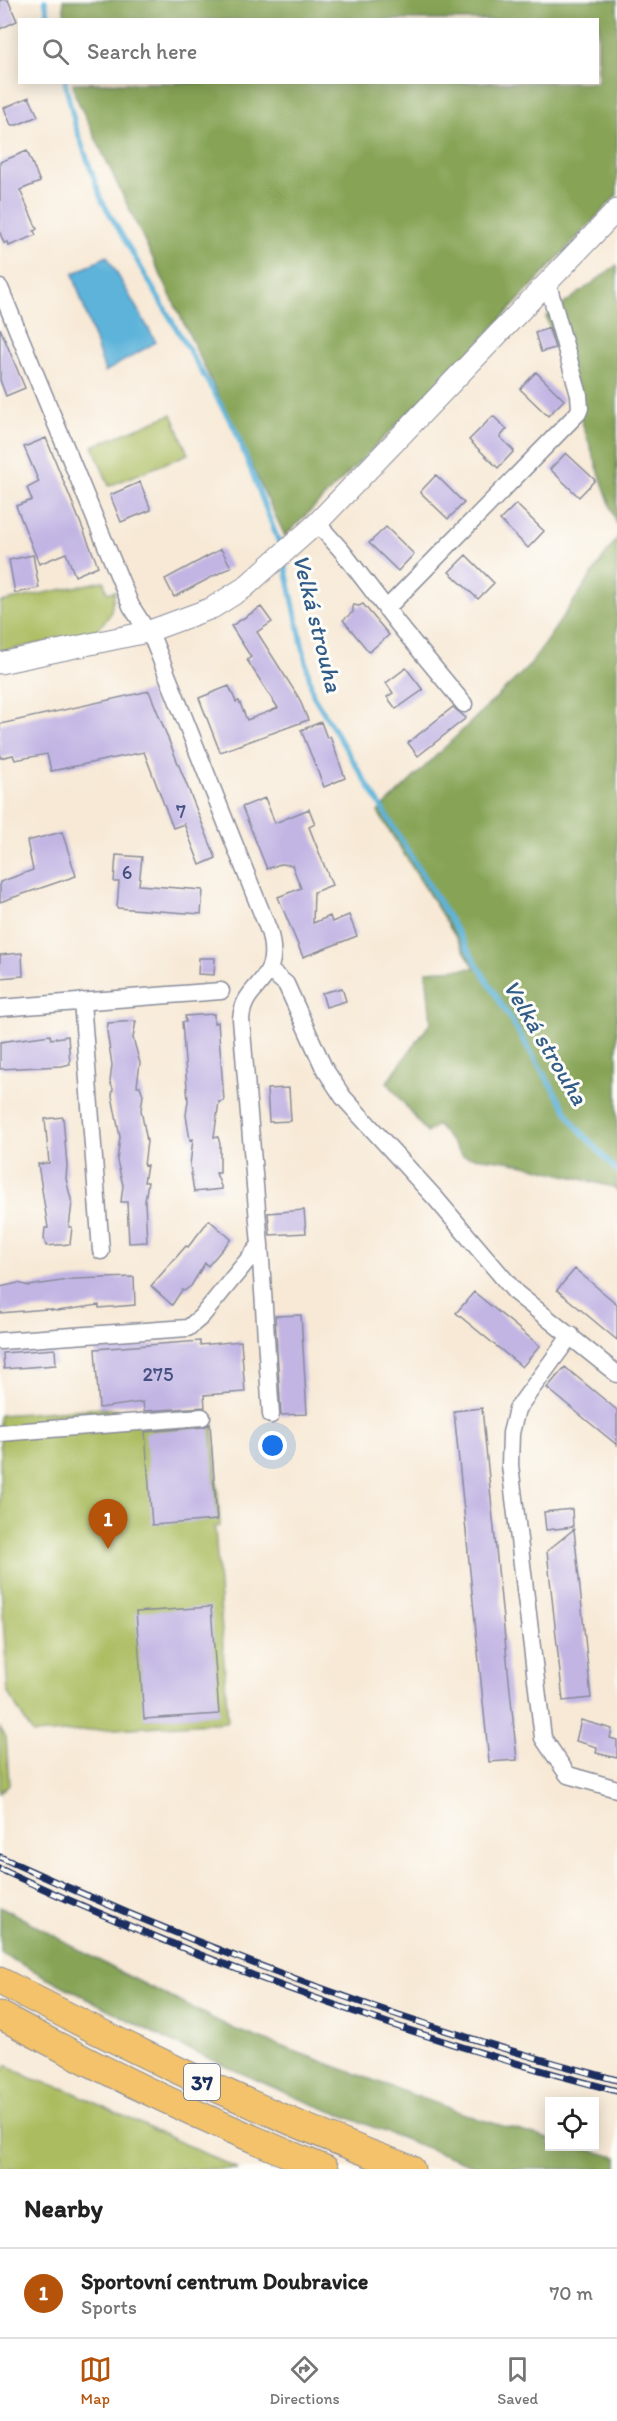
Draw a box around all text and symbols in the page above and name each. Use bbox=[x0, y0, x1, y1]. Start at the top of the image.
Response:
search box bbox=[18, 18, 599, 84]
icon: search bbox=[39, 35, 72, 68]
text: Search here bbox=[87, 38, 197, 65]
water label: Velká strouha bbox=[287, 551, 349, 695]
house number: 7 bbox=[176, 799, 186, 823]
house number: 6 bbox=[122, 860, 132, 884]
water label: Velká strouha bbox=[497, 974, 595, 1110]
house number: 275 bbox=[143, 1362, 173, 1386]
your location bbox=[258, 1431, 287, 1460]
pin: 1 bbox=[88, 1500, 128, 1549]
road number: 37 bbox=[184, 2064, 220, 2100]
map controls bbox=[545, 2097, 599, 2151]
button: locate bbox=[545, 2097, 599, 2151]
text: Nearby bbox=[24, 2192, 103, 2224]
text: Sportovní centrum Doubravice bbox=[81, 2268, 368, 2295]
text: 1 bbox=[39, 2281, 48, 2305]
text: 70 m bbox=[549, 2281, 593, 2305]
text: Sports bbox=[81, 2295, 137, 2319]
tab: Map bbox=[79, 2353, 112, 2408]
tab: Directions bbox=[269, 2353, 340, 2408]
tab: Saved bbox=[497, 2353, 538, 2408]

